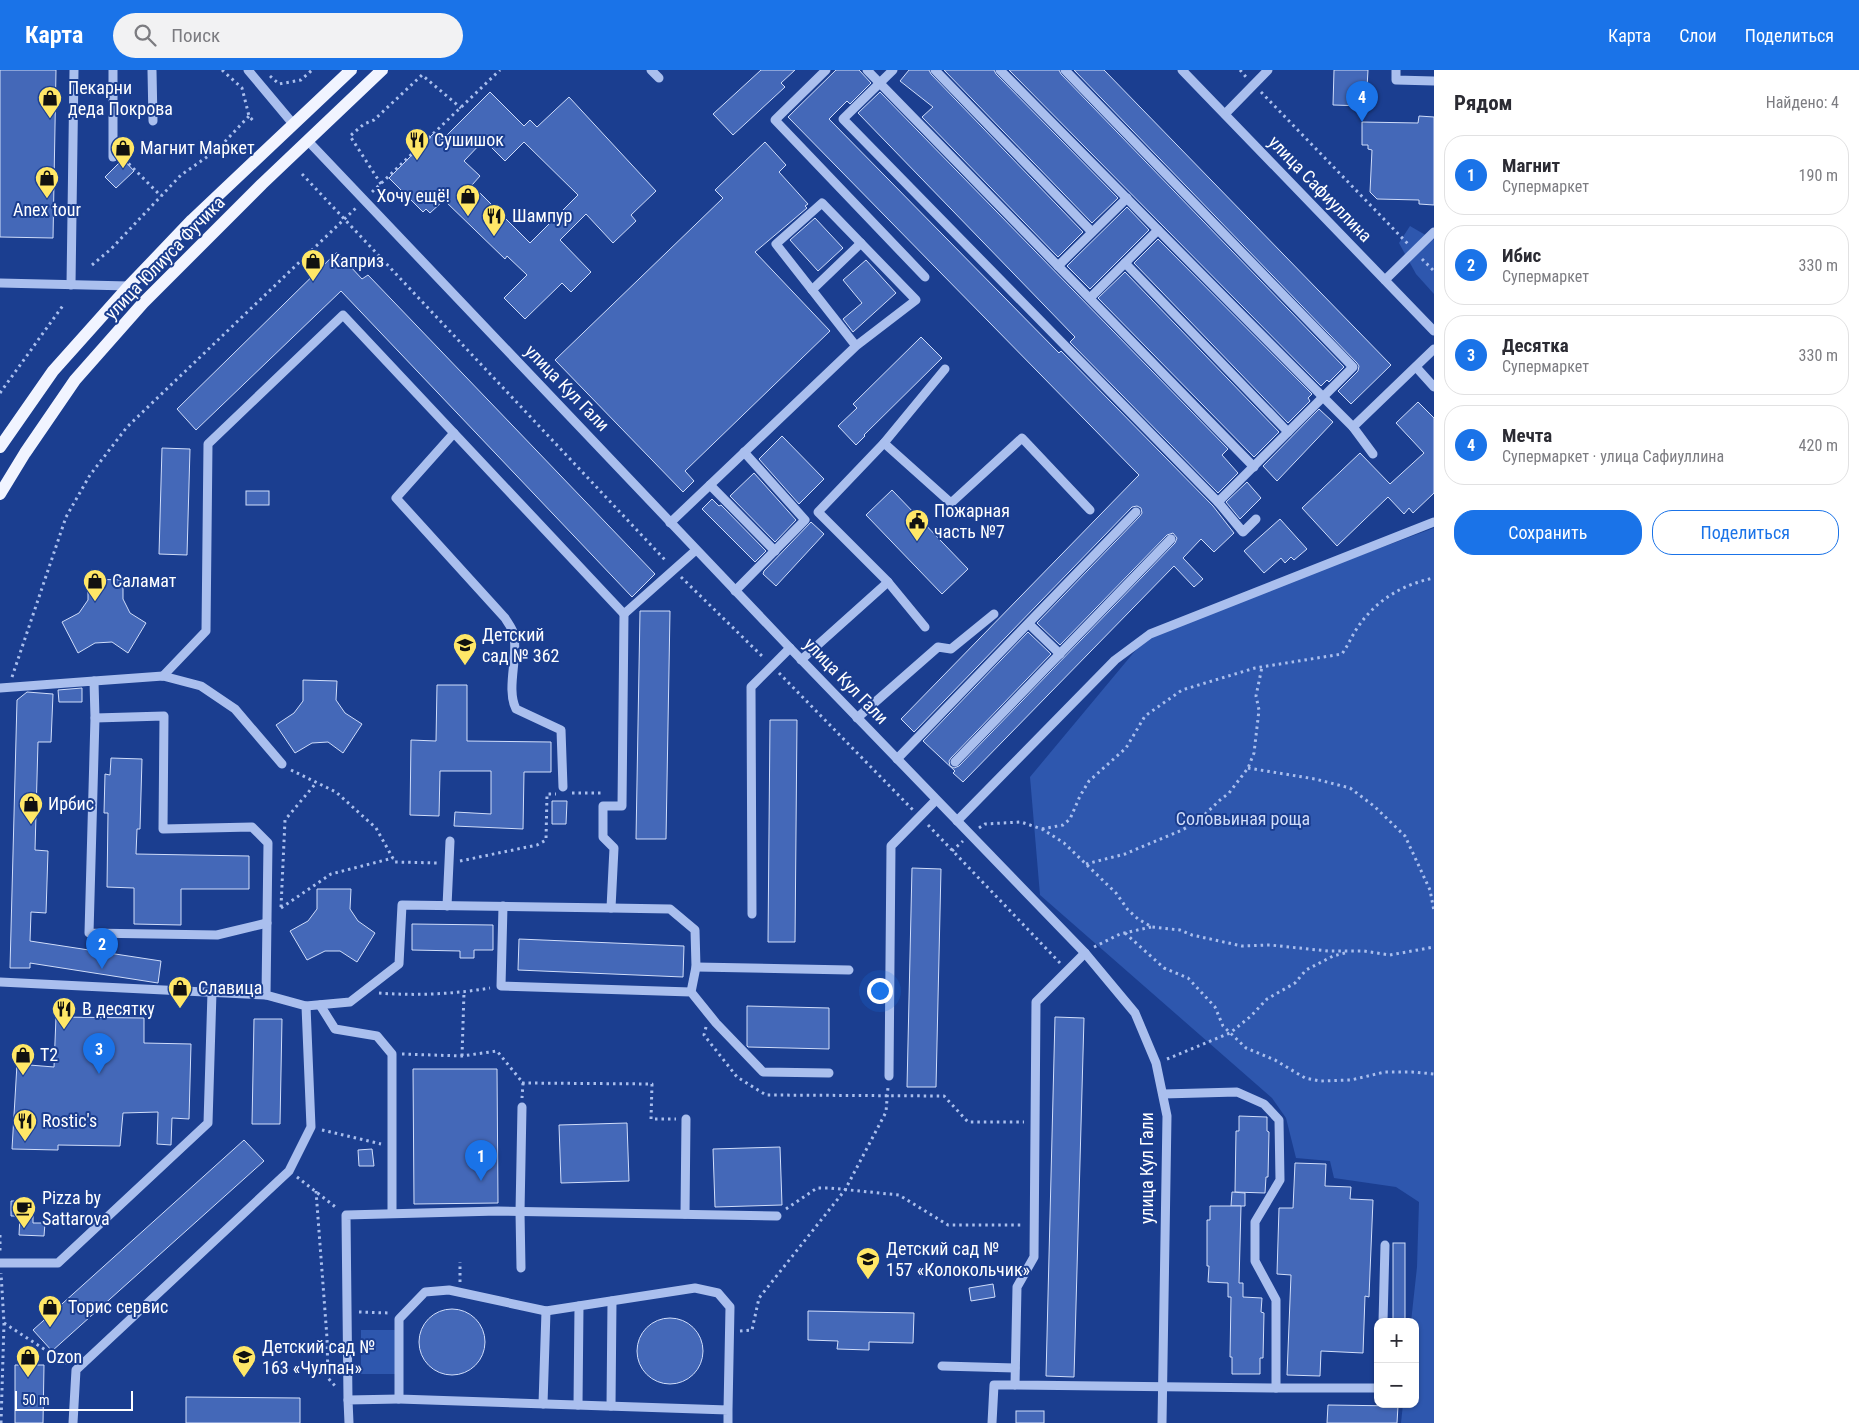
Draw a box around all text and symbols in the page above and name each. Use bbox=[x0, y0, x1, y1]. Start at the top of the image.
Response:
search box bbox=[113, 13, 463, 58]
text: Карта bbox=[25, 21, 83, 49]
icon: search bbox=[131, 21, 159, 49]
text: Поиск bbox=[171, 24, 220, 47]
text: Карта bbox=[1608, 25, 1651, 46]
text: Слои bbox=[1679, 25, 1717, 46]
text: Поделиться bbox=[1745, 25, 1834, 46]
place label: Пекарни деда Покрова bbox=[68, 77, 173, 119]
pin: 4 bbox=[1346, 81, 1378, 122]
shop icon: Пекарни деда Покрова bbox=[37, 85, 63, 119]
text: Рядом bbox=[1454, 91, 1513, 115]
text: Найдено: 4 bbox=[1766, 93, 1839, 112]
restaurant icon: Сушишок bbox=[404, 127, 430, 161]
place label: Сушишок bbox=[434, 129, 504, 150]
street label: улица Сафиуллина bbox=[1264, 131, 1376, 246]
shop icon: Магнит Маркет bbox=[110, 135, 136, 169]
place label: Магнит Маркет bbox=[140, 137, 255, 158]
text: Магнит bbox=[1502, 154, 1560, 177]
shop icon: Anex tour bbox=[34, 165, 60, 199]
text: 1 bbox=[1467, 166, 1475, 185]
text: 190 m bbox=[1799, 166, 1838, 185]
text: Супермаркет bbox=[1502, 177, 1589, 196]
shop icon: Хочу ещё! bbox=[455, 183, 481, 217]
place label: Хочу ещё! bbox=[377, 185, 450, 206]
street label: улица Юлиуса Фучика bbox=[101, 192, 229, 324]
place label: Anex tour bbox=[13, 199, 81, 220]
restaurant icon: Шампур bbox=[481, 203, 507, 237]
place label: Шампур bbox=[512, 205, 573, 226]
text: Ибис bbox=[1502, 244, 1541, 267]
shop icon: Каприз bbox=[300, 248, 326, 282]
place label: Каприз bbox=[330, 250, 384, 271]
text: 2 bbox=[1467, 256, 1475, 275]
text: 330 m bbox=[1799, 256, 1838, 275]
text: Супермаркет bbox=[1502, 267, 1589, 286]
text: Десятка bbox=[1502, 334, 1569, 357]
street label: улица Кул Гали bbox=[521, 340, 614, 435]
text: 3 bbox=[1467, 346, 1475, 365]
text: 330 m bbox=[1799, 346, 1838, 365]
text: Супермаркет bbox=[1502, 357, 1589, 376]
text: Мечта bbox=[1502, 424, 1552, 447]
text: 4 bbox=[1467, 436, 1475, 455]
text: 420 m bbox=[1799, 436, 1838, 455]
text: Супермаркет · улица Сафиуллина bbox=[1502, 447, 1724, 466]
place label: Пожарная часть №7 bbox=[934, 500, 1010, 542]
public building icon: Пожарная часть №7 bbox=[904, 508, 930, 542]
button: Сохранить bbox=[1454, 510, 1642, 555]
button: Поделиться bbox=[1652, 510, 1839, 555]
shop icon: Саламат bbox=[82, 568, 108, 602]
place label: Саламат bbox=[112, 570, 177, 591]
place label: Детский сад № 362 bbox=[482, 624, 560, 666]
school or university icon: Детский сад № 362 bbox=[452, 632, 478, 666]
street label: улица Кул Гали bbox=[800, 633, 893, 728]
shop icon: Ирбис bbox=[18, 791, 44, 825]
place label: Ирбис bbox=[48, 793, 94, 814]
park label: Соловьиная роща bbox=[1176, 808, 1310, 829]
pin: 2 bbox=[86, 928, 118, 969]
shop icon: Славица bbox=[167, 975, 193, 1009]
place label: Славица bbox=[198, 977, 262, 998]
your location bbox=[867, 978, 893, 1004]
restaurant icon: В десятку bbox=[51, 996, 77, 1030]
place label: В десятку bbox=[82, 998, 155, 1019]
pin: 3 bbox=[83, 1033, 115, 1074]
shop icon: Т2 bbox=[10, 1042, 36, 1076]
place label: Т2 bbox=[40, 1044, 58, 1065]
restaurant icon: Rostic's bbox=[12, 1108, 38, 1142]
place label: Rostic's bbox=[42, 1110, 97, 1131]
street label: улица Кул Гали bbox=[1136, 1112, 1157, 1224]
pin: 1 bbox=[465, 1140, 497, 1181]
place label: Pizza by Sattarova bbox=[42, 1187, 110, 1229]
cafe icon: Pizza by Sattarova bbox=[11, 1195, 37, 1229]
place label: Детский сад № 157 «Колокольчик» bbox=[886, 1238, 1030, 1280]
school or university icon: Детский сад № 157 «Колокольчик» bbox=[855, 1246, 881, 1280]
shop icon: Торис сервис bbox=[37, 1294, 63, 1328]
place label: Торис сервис bbox=[68, 1296, 168, 1317]
map controls bbox=[1374, 1318, 1419, 1408]
button: + bbox=[1374, 1318, 1419, 1363]
place label: Детский сад № 163 «Чулпан» bbox=[262, 1336, 375, 1378]
shop icon: Ozon bbox=[15, 1344, 41, 1378]
school or university icon: Детский сад № 163 «Чулпан» bbox=[231, 1344, 257, 1378]
place label: Ozon bbox=[46, 1346, 82, 1367]
button: − bbox=[1374, 1363, 1419, 1408]
scale bar bbox=[15, 1388, 132, 1411]
text: 50 m bbox=[22, 1392, 50, 1408]

